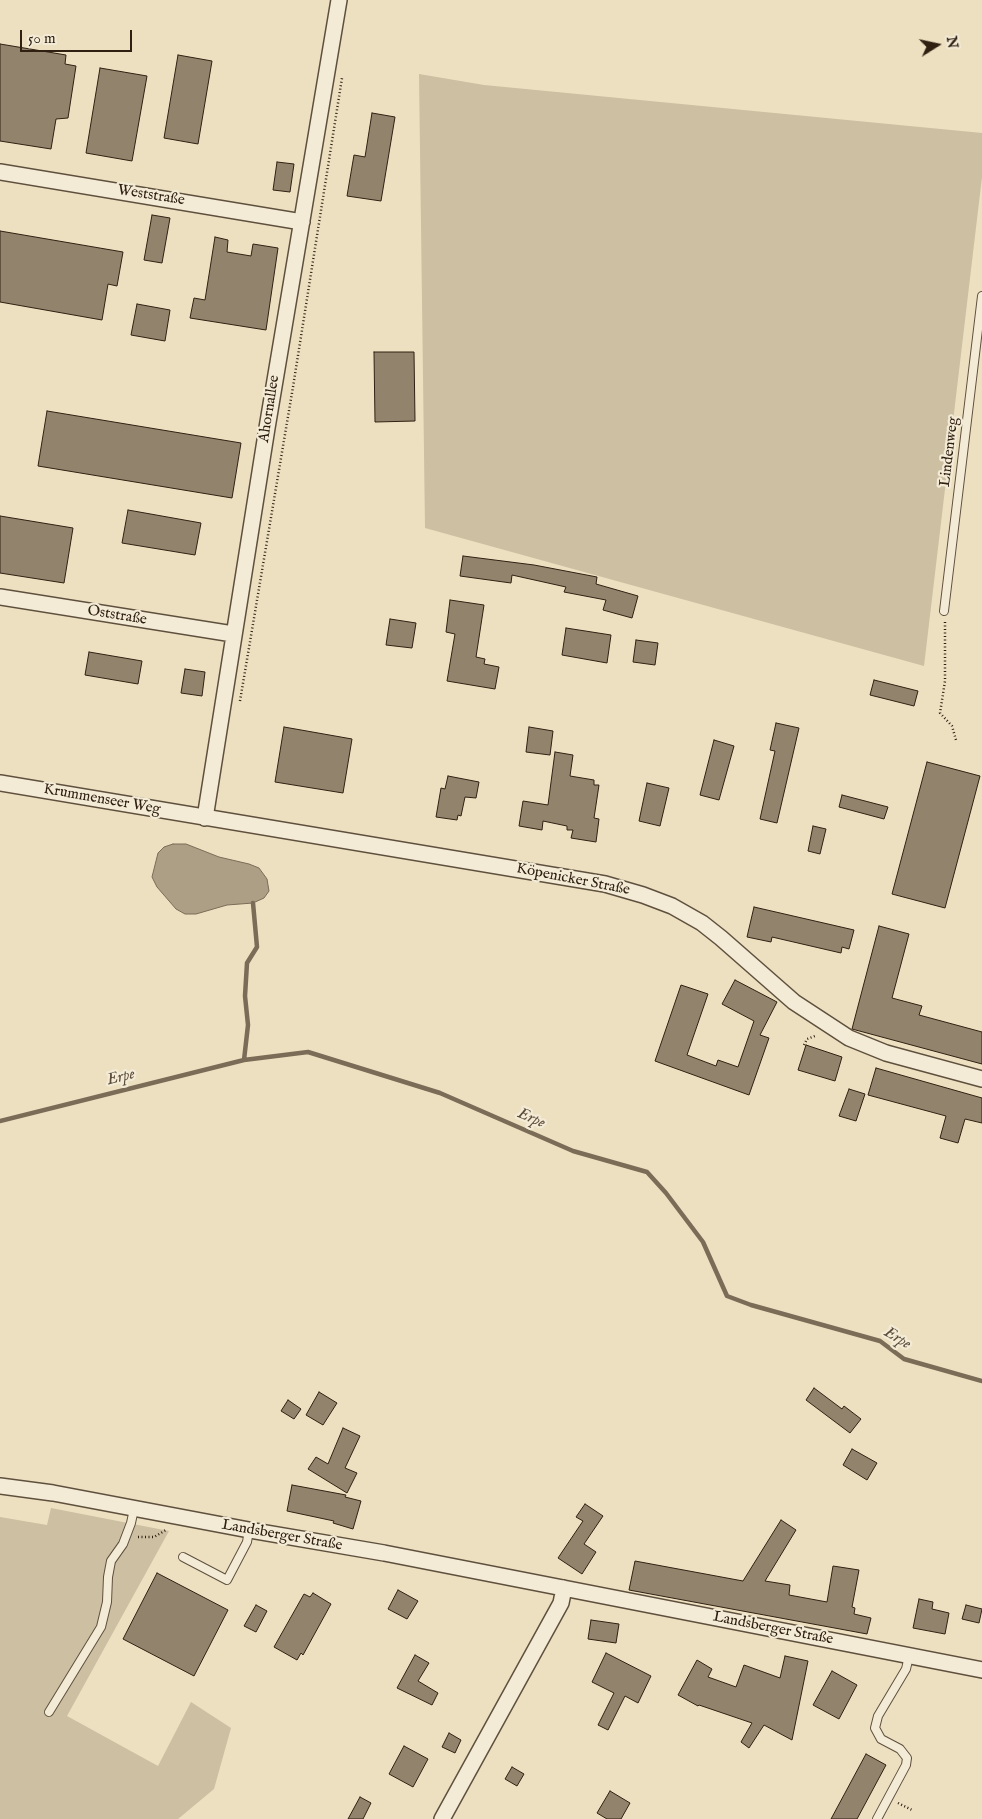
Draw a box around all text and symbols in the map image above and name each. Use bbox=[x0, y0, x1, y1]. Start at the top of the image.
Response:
scale bar bbox=[22, 20, 135, 52]
north arrow bbox=[912, 20, 962, 70]
text: 50 m bbox=[28, 29, 56, 48]
text: N bbox=[942, 35, 962, 50]
street label: Weststraße bbox=[116, 182, 186, 210]
street label: Ahornallee bbox=[256, 374, 284, 444]
street label: Lindenweg bbox=[937, 416, 963, 488]
street label: Oststraße bbox=[86, 602, 148, 630]
street label: Krummenseer Weg bbox=[42, 781, 162, 819]
street label: Köpenicker Straße bbox=[515, 860, 631, 900]
water label: Erpe bbox=[105, 1065, 137, 1091]
water label: Erpe bbox=[514, 1105, 548, 1133]
water label: Erpe bbox=[880, 1324, 914, 1354]
street label: Landsberger Straße bbox=[220, 1517, 344, 1555]
street label: Landsberger Straße bbox=[711, 1609, 835, 1649]

